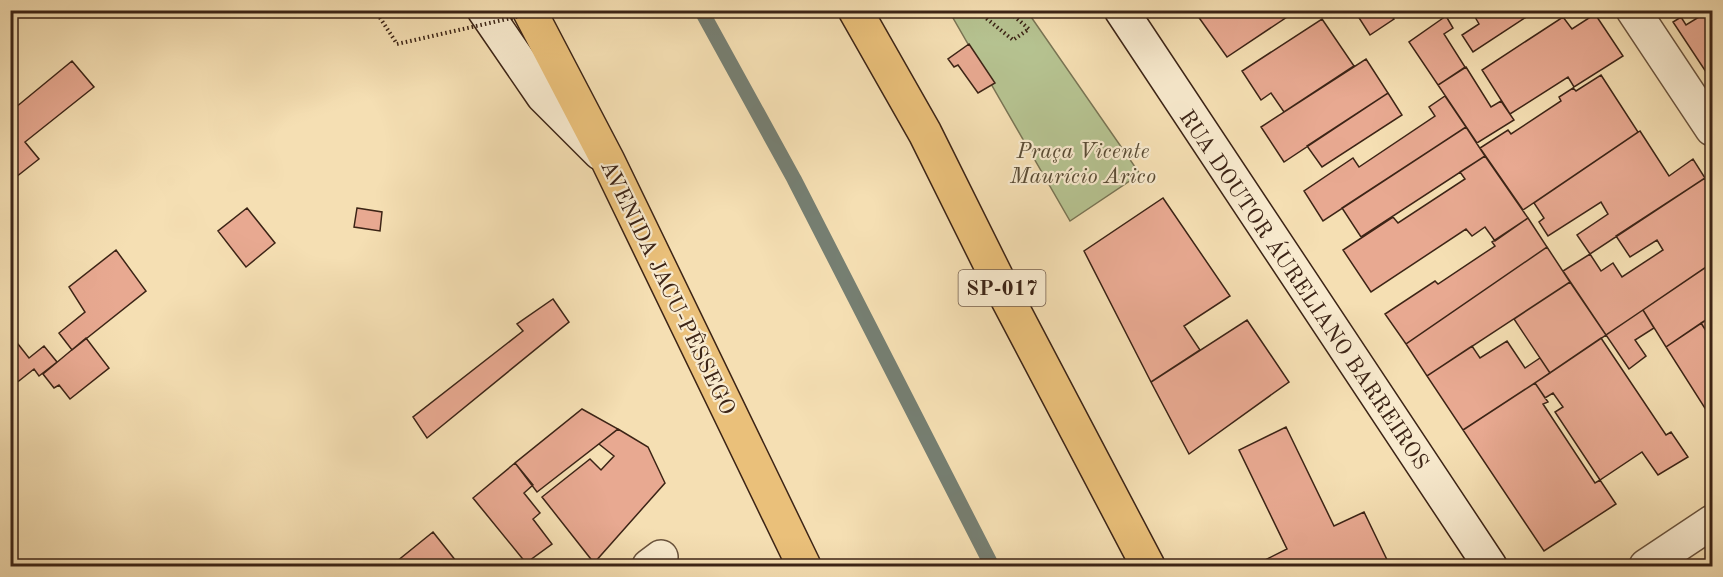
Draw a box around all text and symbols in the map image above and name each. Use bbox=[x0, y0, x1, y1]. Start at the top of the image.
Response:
street label: RUA DOUTOR ÁURELIANO BARREIROS bbox=[1174, 105, 1435, 474]
park label: Praça Vicente Maurício Arico bbox=[1009, 141, 1156, 188]
street label: AVENIDA JACU-PÊSSEGO bbox=[596, 156, 741, 418]
road number: SP-017 bbox=[958, 270, 1046, 306]

